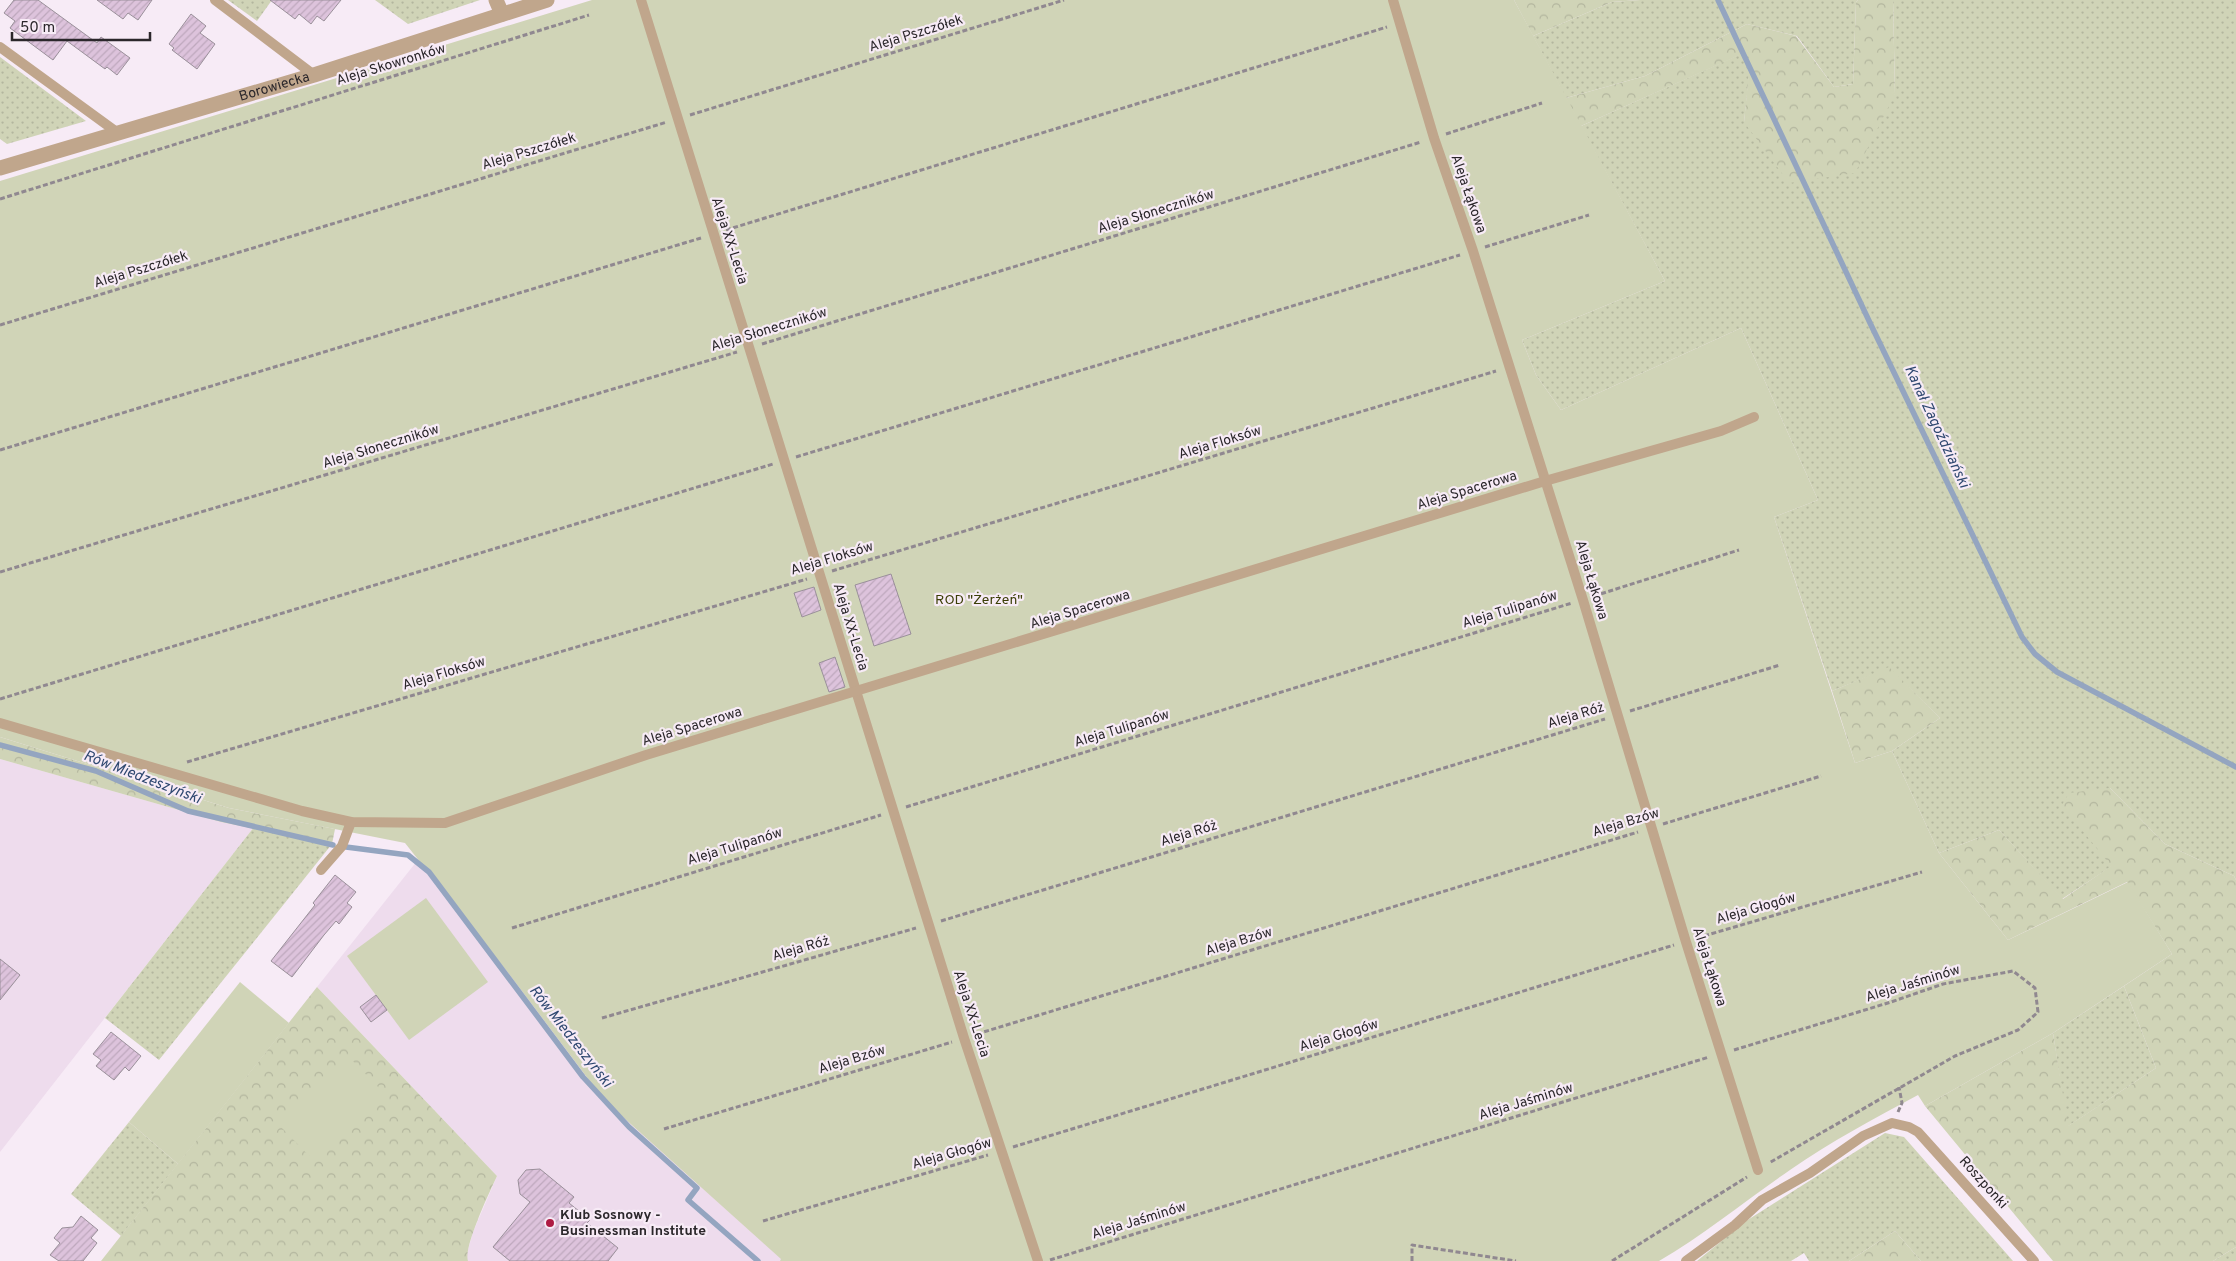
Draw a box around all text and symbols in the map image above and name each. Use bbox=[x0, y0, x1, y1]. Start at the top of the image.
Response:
scale bar bbox=[12, 10, 150, 42]
street label: Aleja Pszczółek bbox=[867, 12, 965, 56]
text: 50 m bbox=[20, 19, 55, 38]
street label: Aleja Skowronków bbox=[334, 40, 448, 90]
street label: Borowiecka bbox=[237, 68, 311, 105]
street label: Aleja Pszczółek bbox=[480, 130, 578, 174]
street label: Aleja Łąkowa bbox=[1447, 152, 1489, 236]
street label: Aleja Słoneczników bbox=[1096, 186, 1216, 238]
street label: Aleja XX-Lecia bbox=[707, 195, 751, 287]
street label: Aleja Pszczółek bbox=[92, 248, 190, 292]
street label: Aleja Słoneczników bbox=[709, 304, 829, 356]
water label: Kanał Zagoździański bbox=[1899, 363, 1973, 493]
street label: Aleja Słoneczników bbox=[321, 421, 441, 473]
street label: Aleja Floksów bbox=[1177, 422, 1263, 464]
street label: Aleja Spacerowa bbox=[1415, 468, 1519, 514]
street label: Aleja Floksów bbox=[789, 538, 875, 580]
street label: Aleja Łąkowa bbox=[1571, 538, 1611, 622]
street label: Aleja XX-Lecia bbox=[829, 581, 871, 673]
street label: Aleja Spacerowa bbox=[1028, 587, 1132, 633]
street label: Aleja Tulipanów bbox=[1460, 587, 1560, 633]
park label: ROD "Żerżeń" bbox=[935, 591, 1023, 609]
street label: Aleja Floksów bbox=[401, 653, 487, 695]
street label: Aleja Róż bbox=[1545, 699, 1607, 733]
street label: Aleja Spacerowa bbox=[640, 704, 744, 750]
street label: Aleja Tulipanów bbox=[1072, 706, 1172, 752]
water label: Rów Miedzeszyński bbox=[81, 747, 205, 810]
street label: Aleja Bzów bbox=[1591, 805, 1661, 841]
street label: Aleja Róż bbox=[1158, 817, 1220, 851]
street label: Aleja Tulipanów bbox=[685, 824, 785, 870]
street label: Aleja Głogów bbox=[1714, 890, 1798, 928]
street label: Aleja Bzów bbox=[1204, 924, 1274, 960]
street label: Aleja Łąkowa bbox=[1688, 925, 1730, 1009]
street label: Aleja Róż bbox=[770, 933, 832, 965]
street label: Aleja Jaśminów bbox=[1864, 962, 1962, 1006]
street label: Aleja XX-Lecia bbox=[949, 968, 993, 1060]
water label: Rów Miedzeszyński bbox=[524, 982, 617, 1093]
street label: Aleja Głogów bbox=[1297, 1016, 1381, 1056]
street label: Aleja Bzów bbox=[817, 1042, 887, 1078]
street label: Aleja Jaśminów bbox=[1477, 1080, 1575, 1124]
street label: Aleja Głogów bbox=[910, 1135, 994, 1173]
street label: Roszponki bbox=[1955, 1153, 2011, 1213]
street label: Aleja Jaśminów bbox=[1090, 1199, 1188, 1243]
place label: Klub Sosnowy - Businessman Institute bbox=[560, 1207, 706, 1240]
marker: Klub Sosnowy - Businessman Institute bbox=[544, 1217, 556, 1229]

